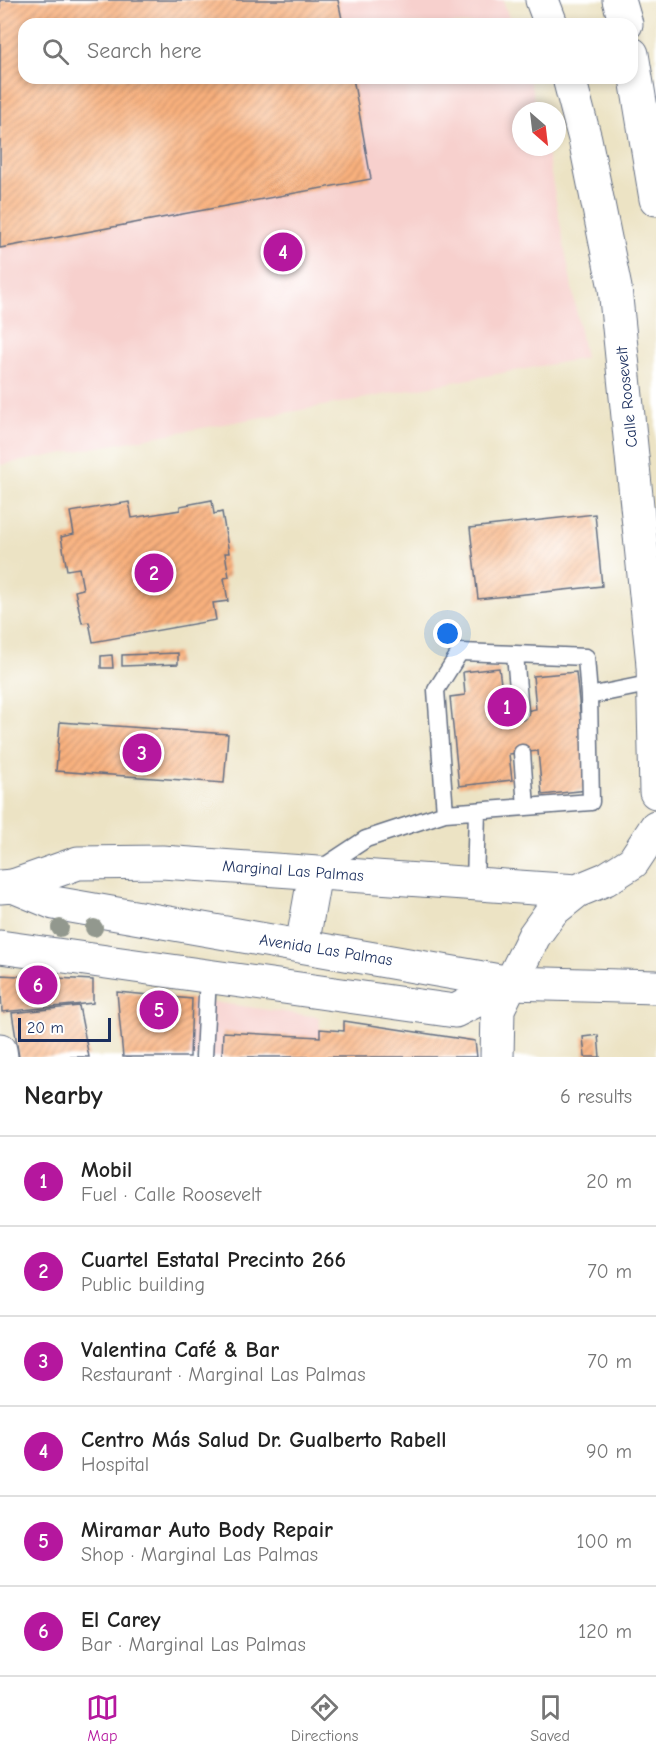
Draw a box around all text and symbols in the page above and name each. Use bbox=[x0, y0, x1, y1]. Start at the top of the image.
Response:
search box bbox=[18, 18, 638, 84]
icon: search bbox=[39, 35, 72, 68]
text: Search here bbox=[87, 38, 202, 64]
north arrow bbox=[512, 102, 566, 156]
pin: 4 bbox=[264, 230, 302, 274]
street label: Calle Roosevelt bbox=[613, 345, 641, 449]
pin: 2 bbox=[134, 550, 174, 596]
your location bbox=[433, 619, 462, 648]
pin: 1 bbox=[488, 684, 526, 730]
pin: 3 bbox=[122, 730, 162, 776]
street label: Marginal Las Palmas bbox=[222, 857, 365, 885]
street label: Avenida Las Palmas bbox=[258, 931, 394, 969]
pin: 6 bbox=[18, 962, 57, 1008]
pin: 5 bbox=[140, 988, 178, 1032]
scale bar bbox=[18, 1015, 111, 1042]
text: 20 m bbox=[27, 1019, 64, 1037]
text: Nearby bbox=[24, 1081, 103, 1111]
text: 6 results bbox=[560, 1085, 632, 1108]
text: Mobil bbox=[81, 1157, 132, 1183]
text: 1 bbox=[40, 1170, 47, 1193]
text: 20 m bbox=[586, 1170, 632, 1193]
text: Fuel · Calle Roosevelt bbox=[81, 1183, 261, 1206]
text: Cuartel Estatal Precinto 266 bbox=[81, 1247, 346, 1273]
text: 2 bbox=[39, 1260, 48, 1283]
text: 70 m bbox=[587, 1260, 632, 1283]
text: Public building bbox=[81, 1273, 205, 1296]
text: Valentina Café & Bar bbox=[81, 1337, 279, 1363]
text: 3 bbox=[39, 1350, 48, 1373]
text: 70 m bbox=[587, 1350, 632, 1373]
text: Restaurant · Marginal Las Palmas bbox=[81, 1363, 365, 1386]
text: Centro Más Salud Dr. Gualberto Rabell bbox=[81, 1427, 446, 1453]
text: 4 bbox=[39, 1440, 48, 1463]
text: 90 m bbox=[586, 1440, 632, 1463]
text: Hospital bbox=[81, 1453, 149, 1476]
text: Miramar Auto Body Repair bbox=[81, 1517, 333, 1543]
text: 5 bbox=[38, 1530, 49, 1553]
text: 100 m bbox=[577, 1530, 632, 1553]
text: Shop · Marginal Las Palmas bbox=[81, 1543, 318, 1566]
text: El Carey bbox=[81, 1607, 161, 1633]
text: 6 bbox=[38, 1620, 49, 1643]
text: 120 m bbox=[578, 1620, 632, 1643]
text: Bar · Marginal Las Palmas bbox=[81, 1633, 306, 1656]
tab: Map bbox=[86, 1691, 119, 1745]
tab: Directions bbox=[291, 1691, 358, 1745]
tab: Saved bbox=[530, 1691, 570, 1745]

